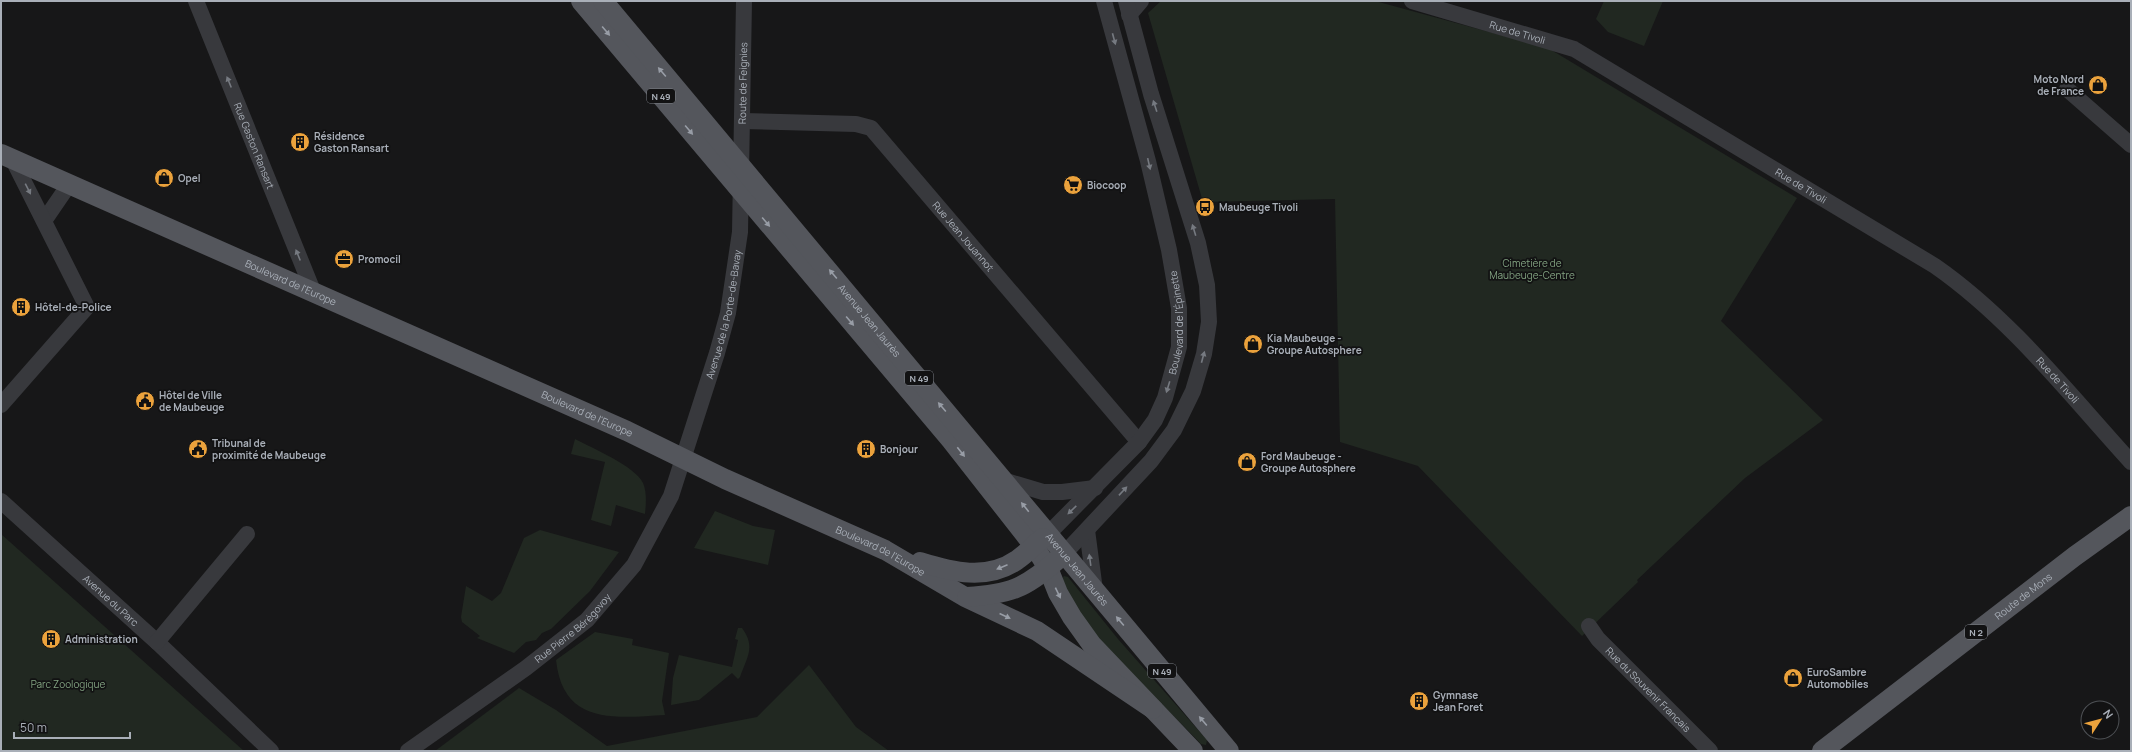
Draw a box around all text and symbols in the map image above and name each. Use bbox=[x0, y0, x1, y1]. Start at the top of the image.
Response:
street label: Rue de Tivoli bbox=[1488, 17, 1547, 47]
one-way arrow bbox=[601, 25, 610, 36]
one-way arrow bbox=[1112, 32, 1118, 45]
street label: Route de Feignies bbox=[735, 42, 750, 124]
one-way arrow bbox=[657, 66, 666, 77]
place label: Moto Nord de France bbox=[2034, 72, 2084, 98]
shop icon: Moto Nord de France bbox=[2087, 74, 2109, 96]
one-way arrow bbox=[226, 77, 232, 88]
road number: N 49 bbox=[647, 89, 675, 103]
one-way arrow bbox=[1152, 99, 1158, 111]
street label: Rue Gaston Ransart bbox=[231, 100, 278, 191]
one-way arrow bbox=[685, 125, 694, 136]
place label: Résidence Gaston Ransart bbox=[314, 129, 389, 155]
building icon: Résidence Gaston Ransart bbox=[289, 131, 311, 153]
one-way arrow bbox=[1146, 158, 1152, 170]
street label: Rue de Tivoli bbox=[1773, 165, 1830, 206]
shop icon: Opel bbox=[153, 167, 175, 189]
place label: Opel bbox=[178, 171, 200, 185]
supermarket icon: Biocoop bbox=[1062, 174, 1084, 196]
place label: Biocoop bbox=[1087, 178, 1126, 192]
one-way arrow bbox=[25, 184, 32, 195]
bus stop icon: Maubeuge Tivoli bbox=[1194, 196, 1216, 218]
street label: Rue Jean Jouannot bbox=[930, 198, 997, 274]
place label: Maubeuge Tivoli bbox=[1219, 200, 1298, 214]
one-way arrow bbox=[761, 217, 770, 227]
one-way arrow bbox=[1191, 223, 1197, 235]
office icon: Promocil bbox=[333, 248, 355, 270]
street label: Avenue de la Porte-de-Bavay bbox=[702, 248, 744, 381]
one-way arrow bbox=[295, 249, 301, 261]
place label: Promocil bbox=[358, 252, 401, 266]
street label: Boulevard de l'Europe bbox=[243, 256, 339, 309]
park label: Cimetière de Maubeuge-Centre bbox=[1489, 256, 1575, 282]
one-way arrow bbox=[828, 269, 837, 280]
street label: Boulevard de l'Épinette bbox=[1165, 269, 1186, 376]
street label: Avenue Jean Jaurès bbox=[835, 281, 904, 360]
building icon: Hôtel-de-Police bbox=[10, 296, 32, 318]
place label: Hôtel-de-Police bbox=[35, 300, 112, 314]
one-way arrow bbox=[846, 316, 855, 326]
place label: Kia Maubeuge - Groupe Autosphere bbox=[1267, 331, 1362, 357]
shop icon: Kia Maubeuge - Groupe Autosphere bbox=[1242, 333, 1264, 355]
one-way arrow bbox=[1200, 351, 1206, 363]
street label: Rue de Tivoli bbox=[2033, 354, 2082, 406]
road number: N 49 bbox=[905, 371, 933, 385]
one-way arrow bbox=[1165, 382, 1171, 394]
street label: Boulevard de l'Europe bbox=[539, 387, 635, 440]
place label: Hôtel de Ville de Maubeuge bbox=[159, 388, 224, 414]
public building icon: Hôtel de Ville de Maubeuge bbox=[134, 390, 156, 412]
one-way arrow bbox=[938, 401, 947, 412]
place label: Tribunal de proximité de Maubeuge bbox=[212, 436, 326, 462]
public building icon: Tribunal de proximité de Maubeuge bbox=[187, 438, 209, 460]
building icon: Bonjour bbox=[855, 438, 877, 460]
place label: Bonjour bbox=[880, 442, 918, 456]
one-way arrow bbox=[957, 447, 965, 458]
place label: Ford Maubeuge - Groupe Autosphere bbox=[1261, 449, 1356, 475]
shop icon: Ford Maubeuge - Groupe Autosphere bbox=[1236, 451, 1258, 473]
one-way arrow bbox=[1118, 486, 1128, 496]
one-way arrow bbox=[1021, 501, 1030, 512]
one-way arrow bbox=[1067, 505, 1077, 515]
street label: Boulevard de l'Europe bbox=[834, 522, 928, 579]
street label: Avenue Jean Jaurès bbox=[1043, 530, 1112, 609]
one-way arrow bbox=[1087, 554, 1093, 566]
one-way arrow bbox=[996, 564, 1008, 571]
street label: Route de Mons bbox=[1991, 569, 2055, 623]
street label: Avenue du Parc bbox=[80, 571, 142, 629]
one-way arrow bbox=[1055, 587, 1061, 598]
street label: Rue Pierre Bérégovoy bbox=[532, 590, 614, 666]
one-way arrow bbox=[999, 613, 1011, 619]
one-way arrow bbox=[1116, 616, 1125, 627]
road number: N 2 bbox=[1965, 625, 1987, 639]
building icon: Administration bbox=[40, 628, 62, 650]
place label: Administration bbox=[65, 632, 138, 646]
street label: Rue du Souvenir Francais bbox=[1603, 644, 1694, 735]
road number: N 49 bbox=[1148, 664, 1176, 678]
place label: EuroSambre Automobiles bbox=[1807, 665, 1869, 691]
shop icon: EuroSambre Automobiles bbox=[1782, 667, 1804, 689]
park label: Parc Zoologique bbox=[31, 677, 105, 691]
place label: Gymnase Jean Foret bbox=[1433, 688, 1483, 714]
building icon: Gymnase Jean Foret bbox=[1408, 690, 1430, 712]
north arrow bbox=[2080, 700, 2120, 740]
text: N bbox=[2100, 706, 2117, 722]
scale bar bbox=[14, 714, 130, 740]
one-way arrow bbox=[1199, 716, 1208, 727]
text: 50 m bbox=[20, 719, 47, 736]

